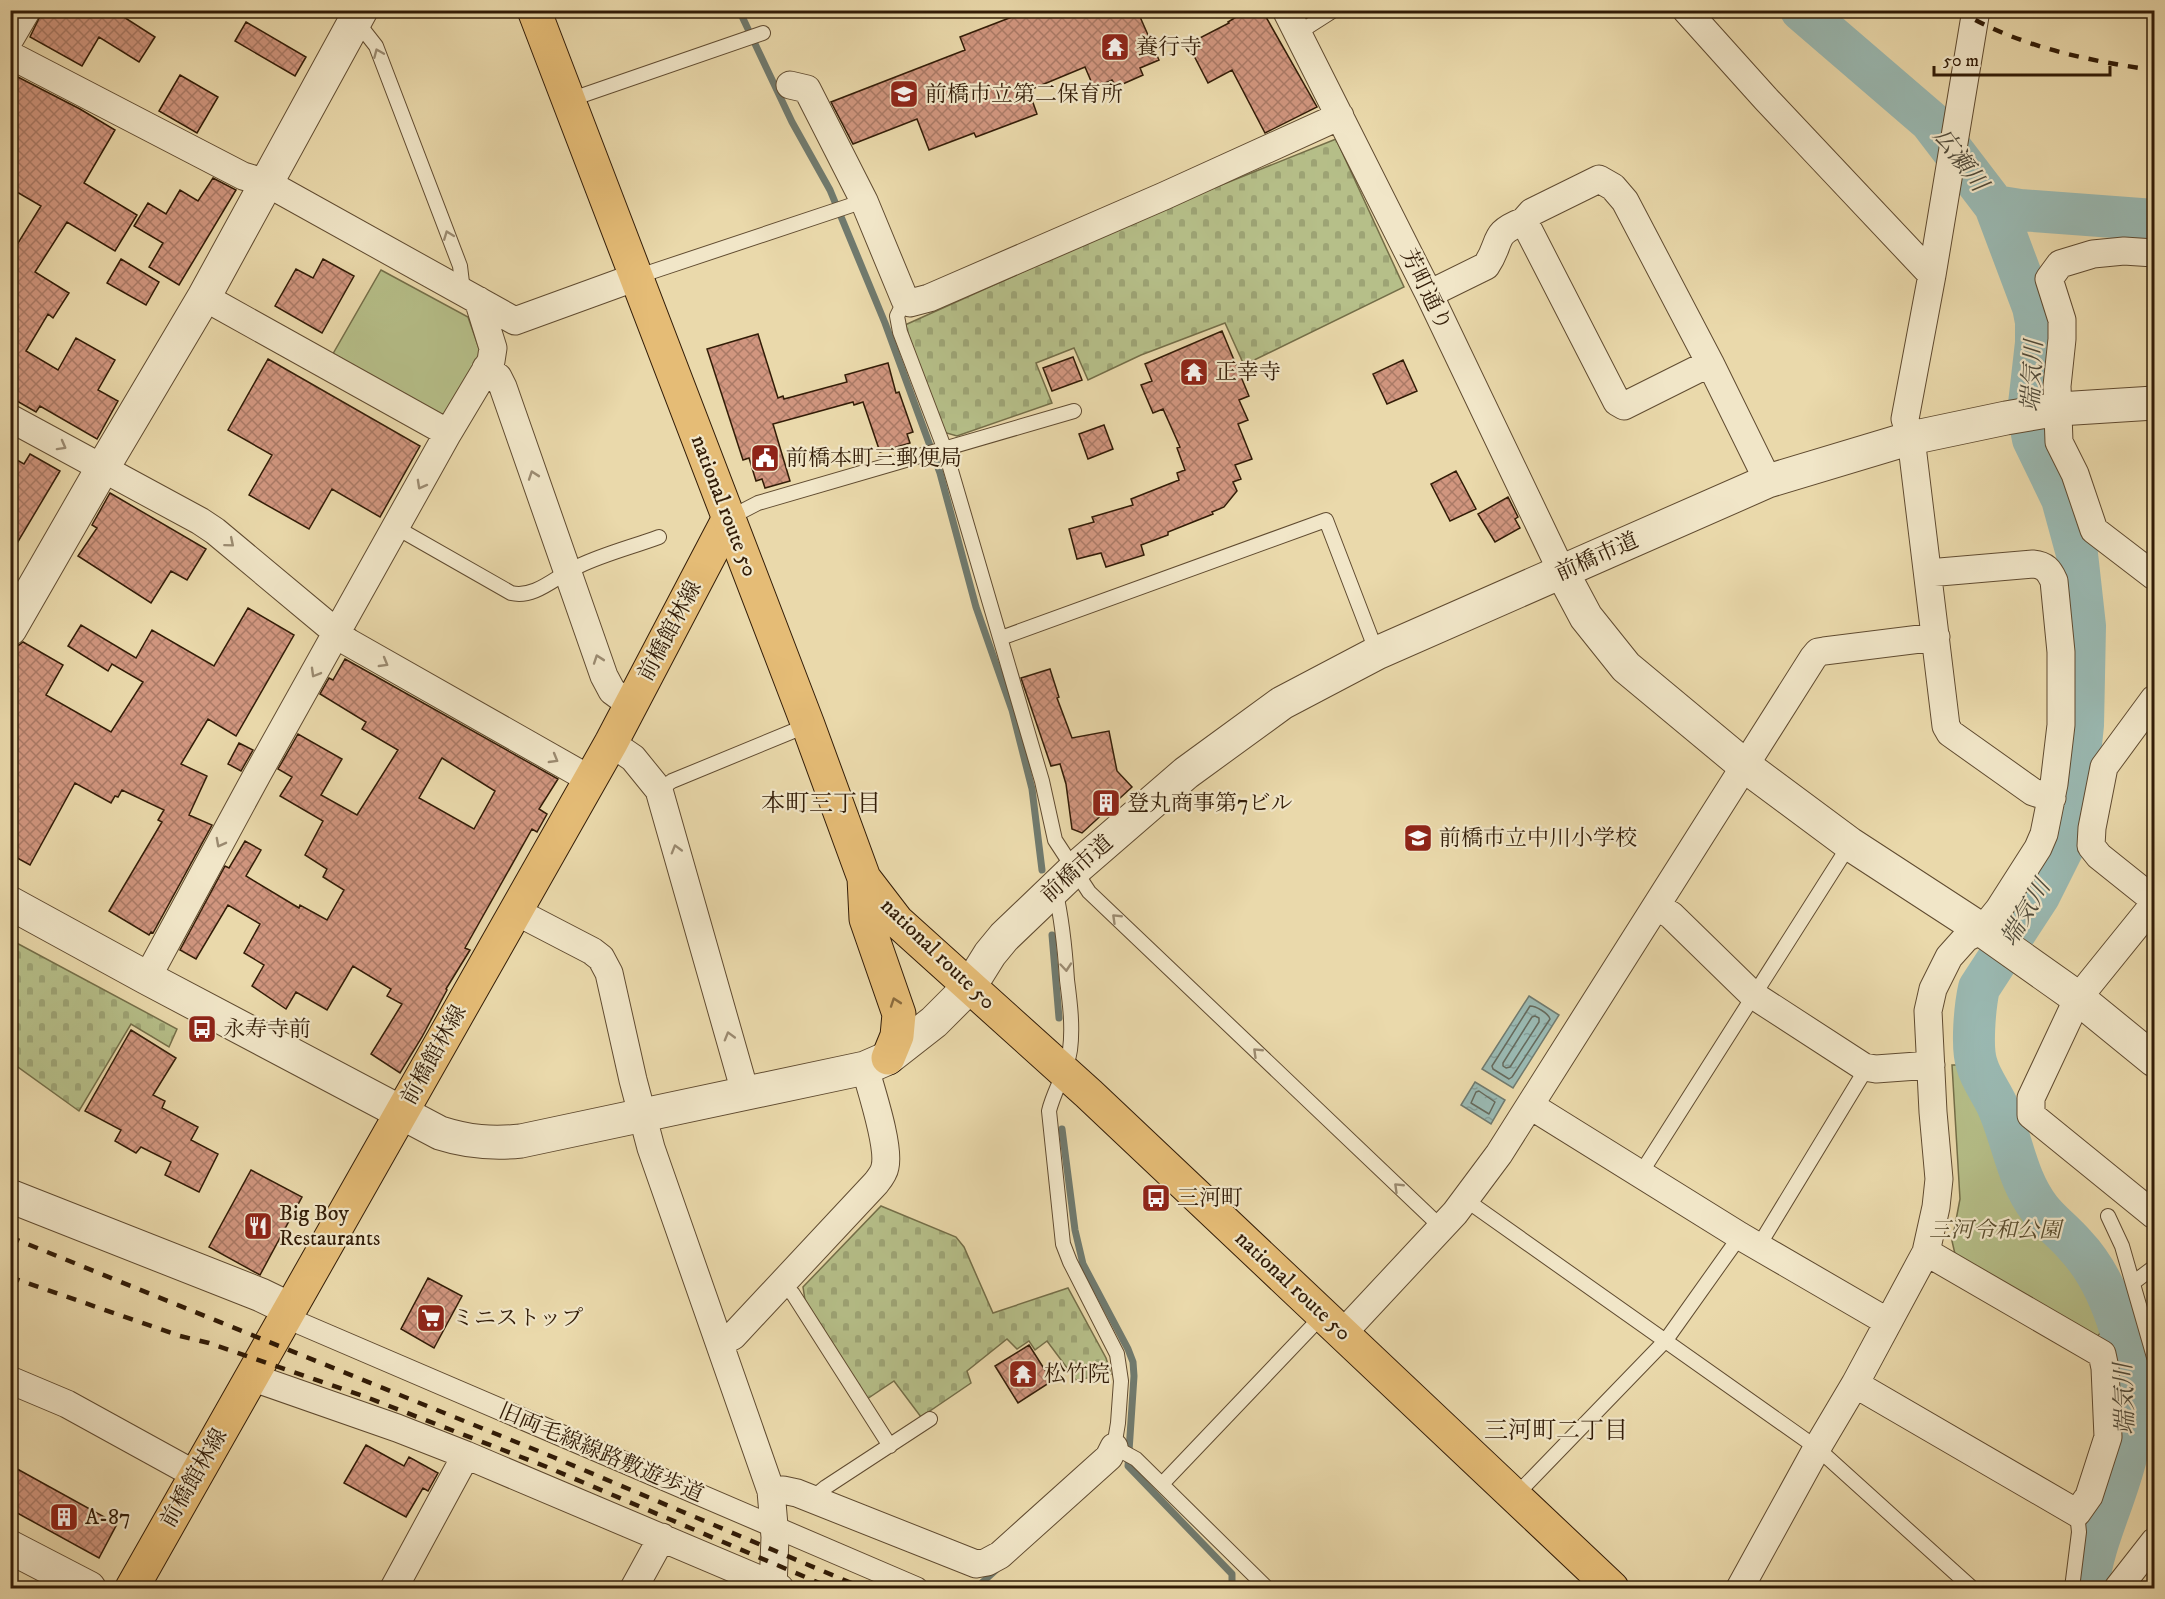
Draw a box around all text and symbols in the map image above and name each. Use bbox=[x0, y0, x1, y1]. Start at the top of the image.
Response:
temple icon: 養行寺 bbox=[1099, 31, 1131, 63]
place label: 養行寺 bbox=[1136, 34, 1202, 61]
scale bar bbox=[1934, 39, 2110, 77]
one-way arrow bbox=[373, 48, 385, 59]
text: 50 m bbox=[1943, 50, 1979, 72]
school or university icon: 前橋市立第二保育所 bbox=[888, 78, 920, 110]
place label: 前橋市立第二保育所 bbox=[925, 81, 1123, 108]
water label: 広瀬川 bbox=[1926, 122, 1995, 200]
one-way arrow bbox=[442, 230, 455, 241]
street label: 芳町通り bbox=[1395, 245, 1457, 335]
water label: 端気川 bbox=[2016, 336, 2050, 413]
temple icon: 正幸寺 bbox=[1178, 356, 1210, 388]
place label: 正幸寺 bbox=[1215, 359, 1281, 386]
street label: national route 50 bbox=[685, 431, 763, 581]
one-way arrow bbox=[55, 439, 66, 450]
public building icon: 前橋本町三郵便局 bbox=[749, 442, 781, 474]
place label: 前橋本町三郵便局 bbox=[786, 445, 962, 472]
one-way arrow bbox=[528, 470, 541, 481]
one-way arrow bbox=[416, 478, 428, 489]
street label: 前橋市道 bbox=[1551, 527, 1643, 587]
one-way arrow bbox=[223, 536, 234, 547]
street label: 前橋館林線 bbox=[632, 576, 708, 686]
one-way arrow bbox=[592, 654, 605, 665]
one-way arrow bbox=[378, 655, 388, 667]
one-way arrow bbox=[311, 667, 322, 677]
one-way arrow bbox=[547, 751, 558, 763]
building icon: 登丸商事第7ビル bbox=[1090, 787, 1122, 819]
district label: 本町三丁目 bbox=[761, 789, 881, 819]
place label: 登丸商事第7ビル bbox=[1127, 790, 1293, 817]
school or university icon: 前橋市立中川小学校 bbox=[1402, 822, 1434, 854]
place label: 前橋市立中川小学校 bbox=[1439, 825, 1637, 852]
street label: 前橋市道 bbox=[1035, 830, 1119, 908]
one-way arrow bbox=[216, 837, 227, 847]
one-way arrow bbox=[671, 844, 683, 854]
water label: 端気川 bbox=[1995, 872, 2059, 952]
street label: national route 50 bbox=[875, 892, 1001, 1016]
one-way arrow bbox=[1113, 914, 1124, 925]
one-way arrow bbox=[1059, 962, 1072, 971]
one-way arrow bbox=[890, 997, 903, 1008]
street label: 前橋館林線 bbox=[396, 1000, 472, 1110]
bus stop icon: 永寿寺前 bbox=[186, 1013, 218, 1045]
place label: 永寿寺前 bbox=[223, 1016, 311, 1043]
one-way arrow bbox=[724, 1031, 737, 1041]
one-way arrow bbox=[1254, 1048, 1264, 1059]
bus stop icon: 三河町 bbox=[1140, 1182, 1172, 1214]
one-way arrow bbox=[1395, 1183, 1406, 1194]
place label: 三河町 bbox=[1177, 1185, 1243, 1212]
place label: Big Boy Restaurants bbox=[279, 1200, 380, 1252]
restaurant icon: Big Boy Restaurants bbox=[242, 1210, 274, 1242]
park label: 三河令和公園 bbox=[1929, 1217, 2064, 1244]
street label: national route 50 bbox=[1229, 1225, 1357, 1347]
supermarket icon: ミニストップ bbox=[415, 1302, 447, 1334]
place label: ミニストップ bbox=[452, 1305, 583, 1332]
temple icon: 松竹院 bbox=[1007, 1358, 1039, 1390]
water label: 端気川 bbox=[2109, 1360, 2141, 1436]
place label: 松竹院 bbox=[1044, 1361, 1110, 1388]
street label: 旧両毛線線路敷遊歩道 bbox=[494, 1398, 708, 1508]
district label: 三河町二丁目 bbox=[1484, 1416, 1628, 1446]
street label: 前橋館林線 bbox=[155, 1424, 233, 1532]
building icon: A-87 bbox=[48, 1501, 80, 1533]
place label: A-87 bbox=[85, 1504, 131, 1531]

